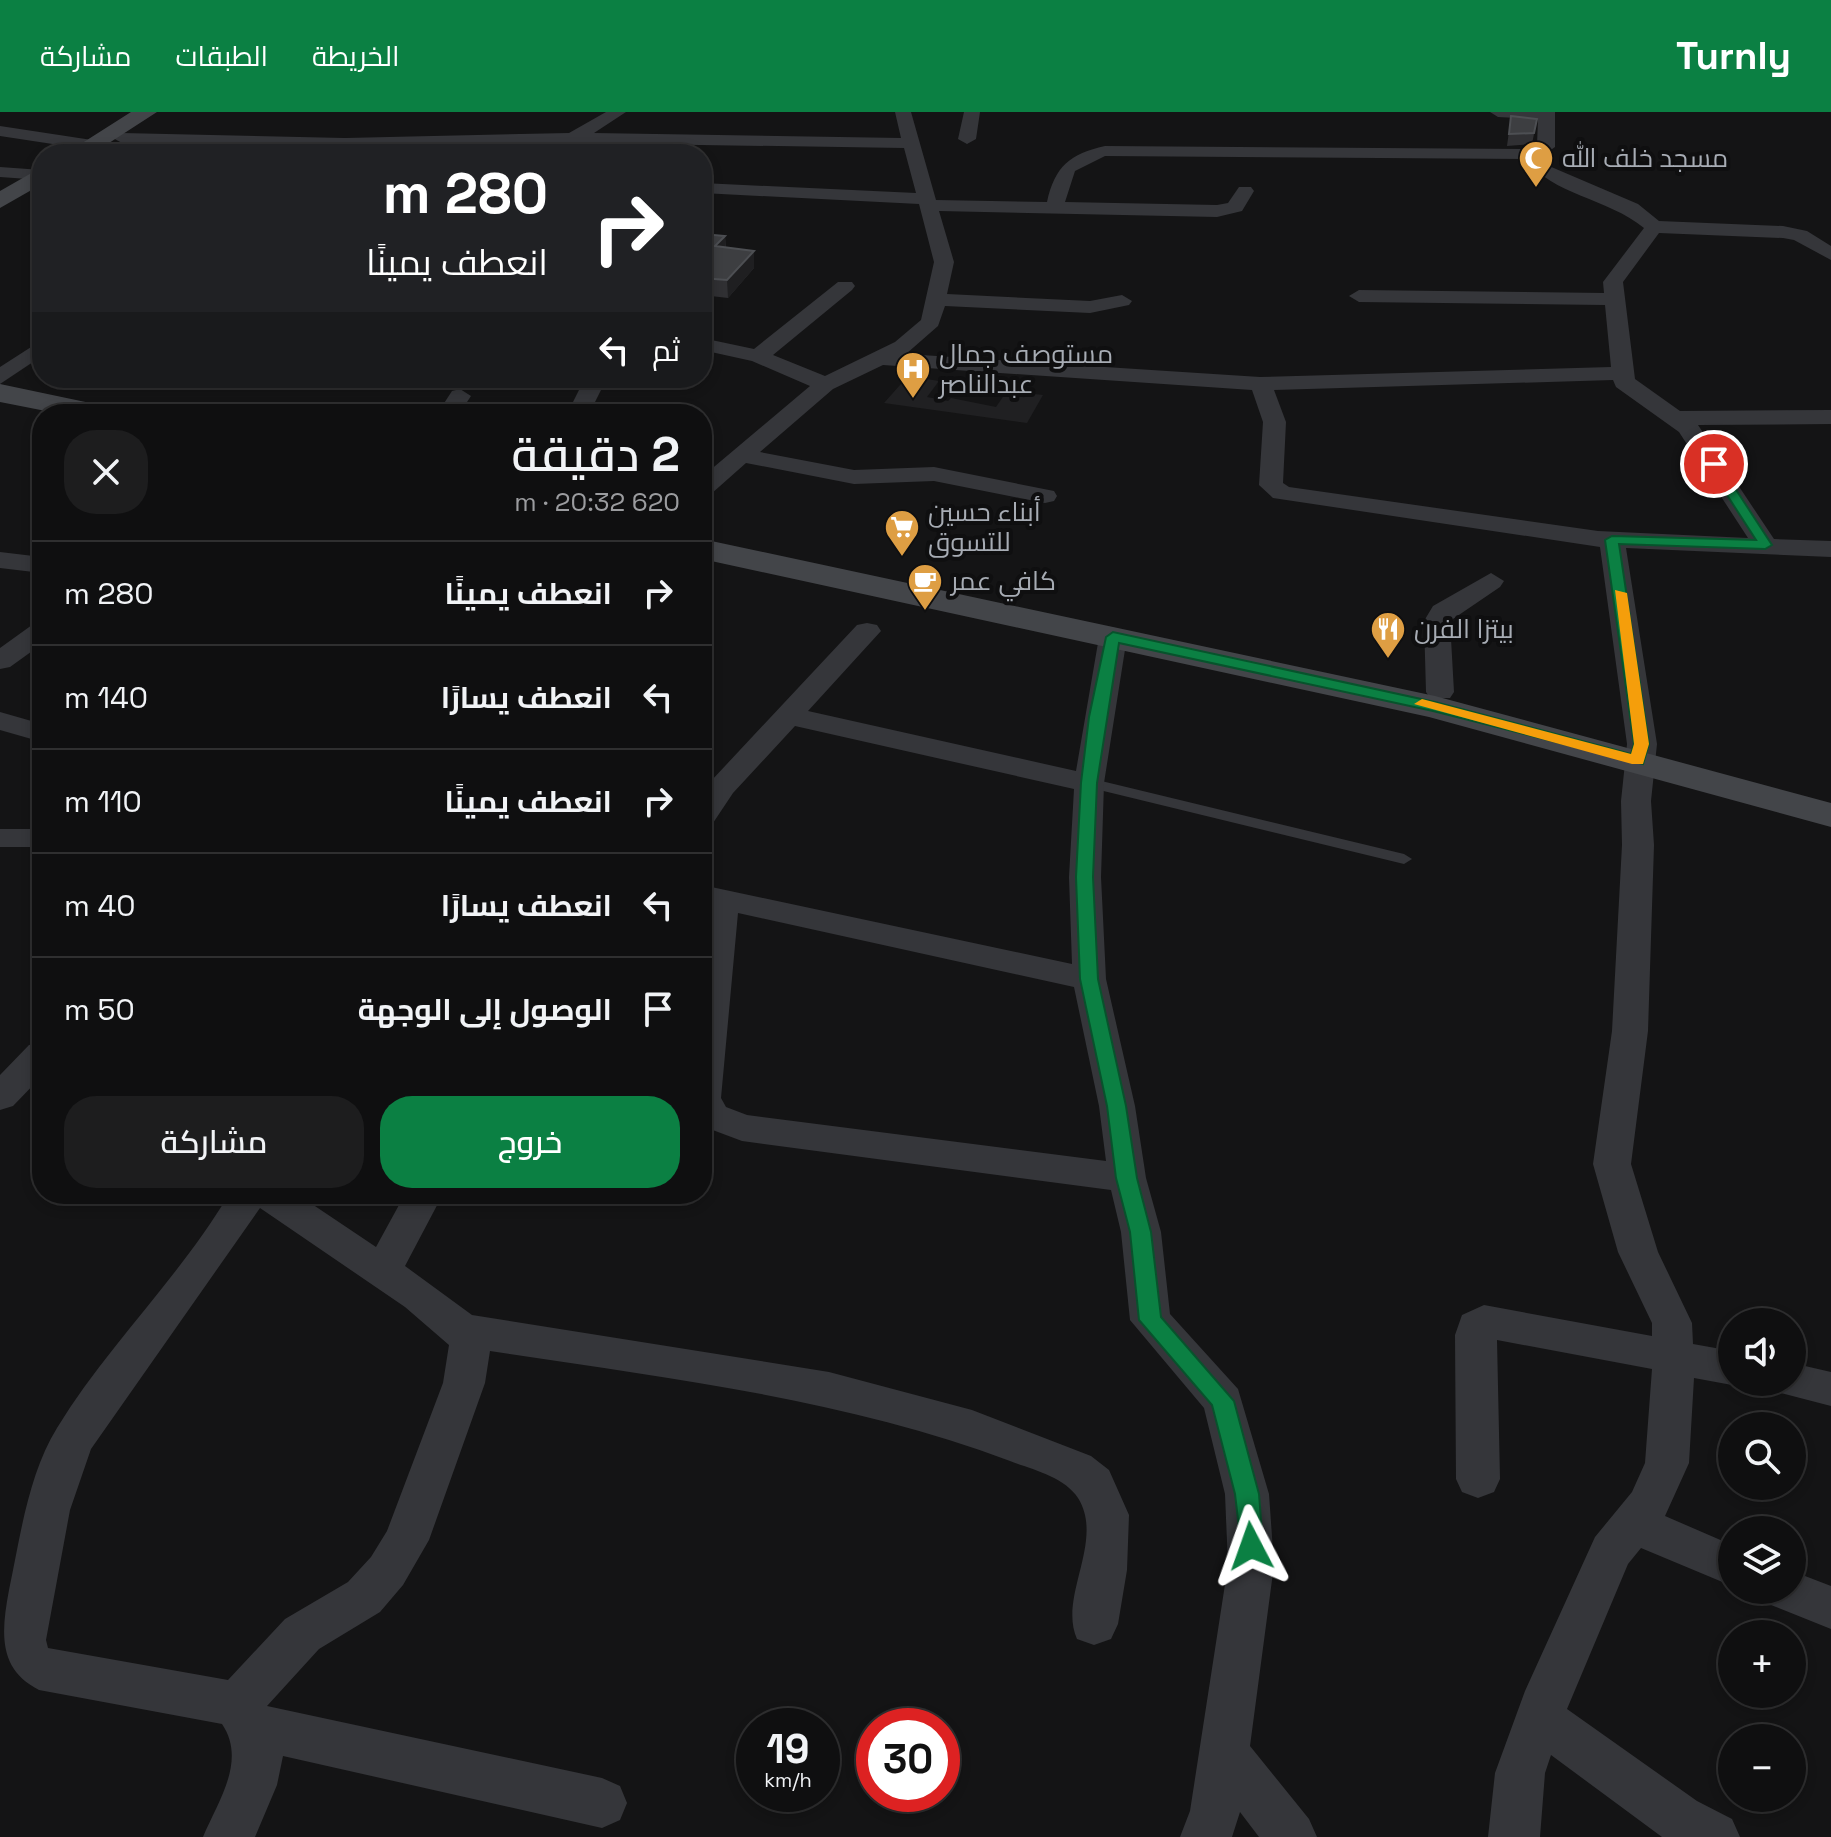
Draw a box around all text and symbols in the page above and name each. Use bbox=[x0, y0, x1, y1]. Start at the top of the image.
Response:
text: Turnly bbox=[1676, 32, 1791, 80]
text: مشاركة bbox=[40, 38, 131, 74]
text: الطبقات bbox=[175, 38, 268, 74]
text: الخريطة bbox=[312, 38, 399, 74]
mosque icon: مسجد خلف الله bbox=[1517, 139, 1555, 189]
place label: مسجد خلف الله bbox=[1562, 141, 1728, 175]
text: 280 m bbox=[383, 158, 548, 229]
icon: right bbox=[576, 176, 680, 280]
text: انعطف يمينًا bbox=[366, 240, 548, 286]
icon: left bbox=[592, 328, 636, 372]
text: ثم bbox=[652, 331, 680, 370]
place label: مستوصف جمال عبدالناصر bbox=[937, 337, 1113, 401]
hospital icon: مستوصف جمال عبدالناصر bbox=[894, 350, 932, 400]
text: 2 دقيقة bbox=[511, 424, 680, 485]
button: close bbox=[64, 430, 148, 514]
pin bbox=[1680, 430, 1748, 498]
icon: arrive bbox=[1692, 442, 1736, 486]
text: 620 m · 20:32 bbox=[514, 485, 680, 519]
place label: أبناء حسين للتسوق bbox=[928, 495, 1041, 559]
supermarket icon: أبناء حسين للتسوق bbox=[883, 508, 921, 558]
cafe icon: كافي عمر bbox=[906, 562, 944, 612]
place label: كافي عمر bbox=[949, 564, 1056, 602]
icon: right bbox=[636, 571, 680, 615]
text: 280 m bbox=[64, 574, 154, 613]
text: انعطف يمينًا bbox=[444, 574, 612, 613]
restaurant icon: بيتزا الفرن bbox=[1369, 610, 1407, 660]
place label: بيتزا الفرن bbox=[1414, 612, 1514, 646]
icon: left bbox=[636, 675, 680, 719]
text: 140 m bbox=[64, 678, 148, 717]
text: انعطف يسارًا bbox=[441, 678, 612, 717]
icon: right bbox=[636, 779, 680, 823]
text: 110 m bbox=[64, 782, 142, 821]
text: انعطف يمينًا bbox=[444, 782, 612, 821]
icon: left bbox=[636, 883, 680, 927]
text: 40 m bbox=[64, 886, 136, 925]
text: انعطف يسارًا bbox=[441, 886, 612, 925]
icon: arrive bbox=[636, 987, 680, 1031]
text: 50 m bbox=[64, 990, 135, 1029]
text: الوصول إلى الوجهة bbox=[358, 990, 612, 1029]
button: مشاركة bbox=[64, 1096, 364, 1188]
button: خروج bbox=[380, 1096, 680, 1188]
map controls bbox=[1718, 1308, 1806, 1812]
button: sound bbox=[1718, 1308, 1806, 1396]
button: search bbox=[1718, 1412, 1806, 1500]
position arrow bbox=[1209, 1504, 1293, 1588]
button: layers bbox=[1718, 1516, 1806, 1604]
button: + bbox=[1718, 1620, 1806, 1708]
speed limit sign: 30 bbox=[856, 1708, 960, 1812]
text: 19 bbox=[767, 1724, 809, 1775]
button: − bbox=[1718, 1724, 1806, 1812]
text: km/h bbox=[764, 1767, 812, 1793]

